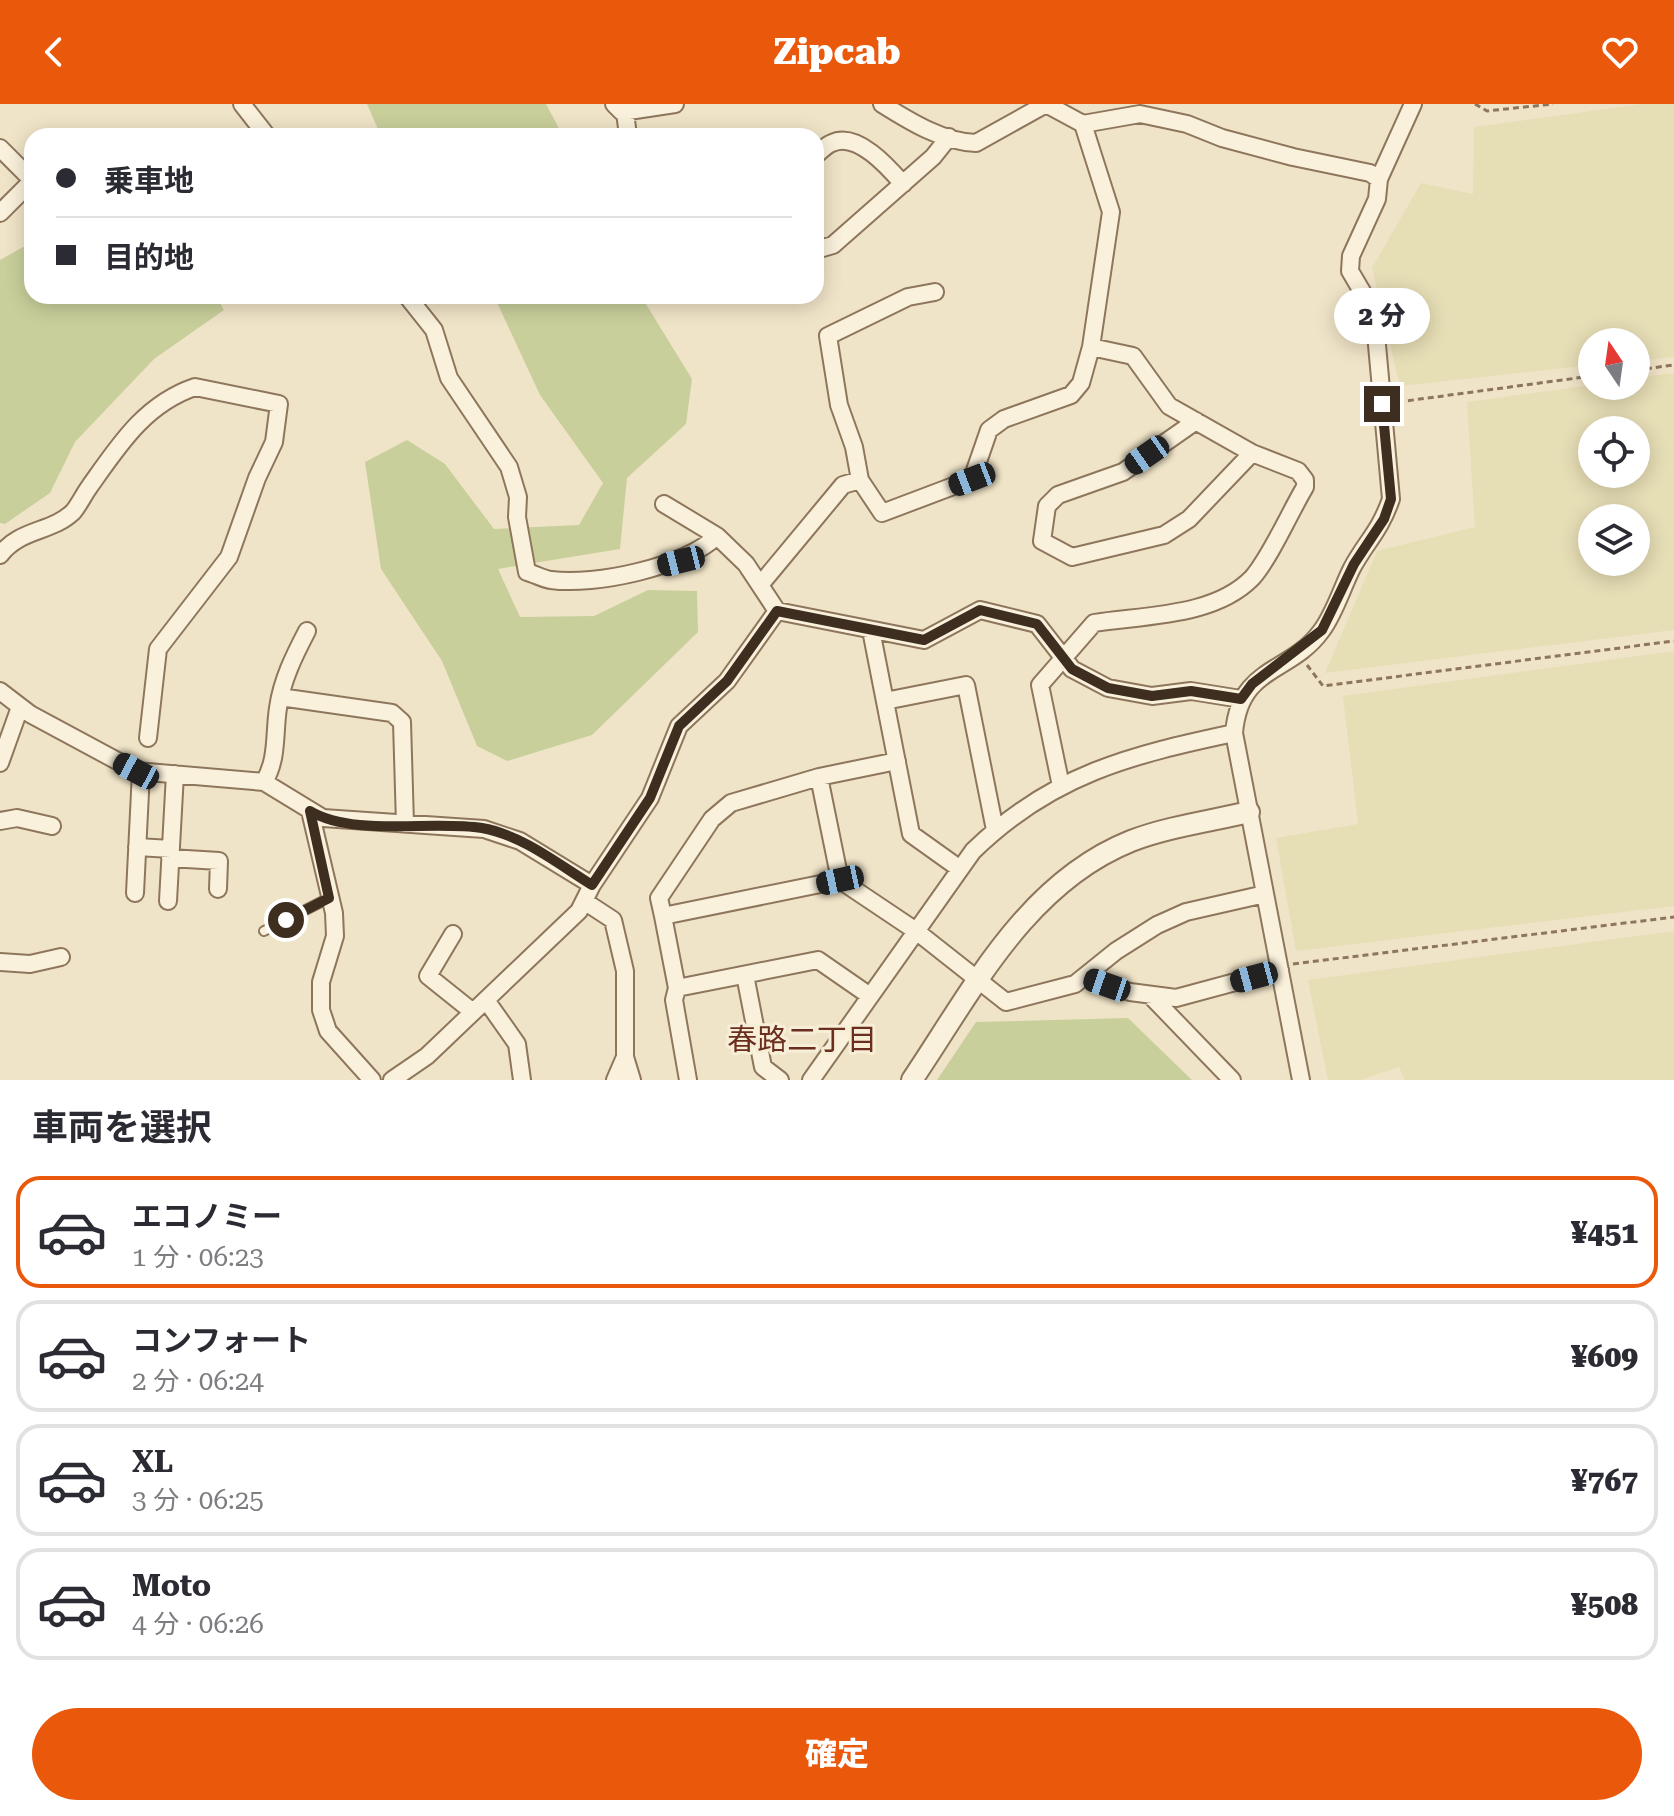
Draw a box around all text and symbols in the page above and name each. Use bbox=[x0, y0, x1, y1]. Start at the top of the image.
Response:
icon: back bbox=[32, 30, 76, 74]
icon: heart bbox=[1598, 30, 1642, 74]
text: Zipcab bbox=[773, 31, 901, 73]
text: 乗車地 bbox=[104, 163, 194, 198]
text: 目的地 bbox=[104, 240, 194, 275]
callout: 2 分 bbox=[1334, 288, 1430, 344]
text: 2 分 bbox=[1358, 301, 1406, 331]
north arrow bbox=[1578, 328, 1650, 400]
map controls bbox=[1578, 328, 1650, 576]
route end bbox=[1364, 386, 1400, 422]
button: locate bbox=[1578, 416, 1650, 488]
car bbox=[1120, 431, 1174, 479]
car bbox=[945, 459, 999, 499]
button: layers bbox=[1578, 504, 1650, 576]
car bbox=[655, 544, 707, 578]
car bbox=[109, 749, 163, 793]
car bbox=[814, 863, 866, 897]
route start bbox=[268, 902, 304, 938]
car bbox=[1228, 959, 1280, 995]
car bbox=[1080, 966, 1134, 1004]
district label: 春路二丁目 bbox=[727, 1022, 877, 1057]
text: 車両を選択 bbox=[32, 1107, 212, 1149]
icon: car bbox=[36, 1196, 108, 1268]
text: エコノミー bbox=[132, 1199, 282, 1234]
text: ¥451 bbox=[1571, 1215, 1638, 1250]
text: 1 分 · 06:23 bbox=[132, 1242, 264, 1272]
icon: car bbox=[36, 1320, 108, 1392]
text: コンフォート bbox=[132, 1323, 311, 1358]
text: ¥609 bbox=[1571, 1339, 1638, 1374]
text: 2 分 · 06:24 bbox=[132, 1366, 264, 1396]
icon: car bbox=[36, 1444, 108, 1516]
text: XL bbox=[132, 1444, 173, 1479]
text: ¥767 bbox=[1571, 1463, 1638, 1498]
text: 3 分 · 06:25 bbox=[132, 1485, 264, 1515]
icon: car bbox=[36, 1568, 108, 1640]
text: Moto bbox=[132, 1568, 211, 1603]
text: ¥508 bbox=[1571, 1587, 1638, 1622]
text: 4 分 · 06:26 bbox=[132, 1609, 264, 1639]
button: 確定 bbox=[32, 1708, 1642, 1800]

